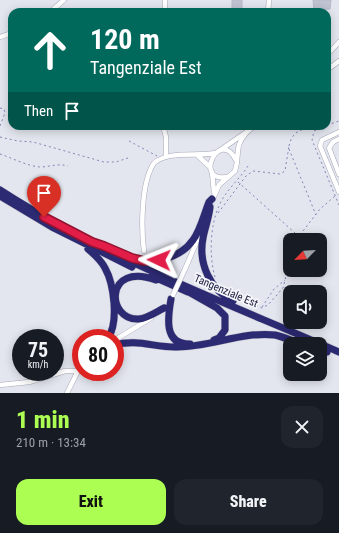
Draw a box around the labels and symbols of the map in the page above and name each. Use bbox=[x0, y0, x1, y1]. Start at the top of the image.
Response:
pin bbox=[27, 176, 61, 217]
north arrow bbox=[283, 233, 327, 277]
position arrow bbox=[138, 239, 180, 281]
street label: Tangenziale Est bbox=[192, 272, 260, 310]
speed limit sign: 80 bbox=[72, 329, 124, 381]

